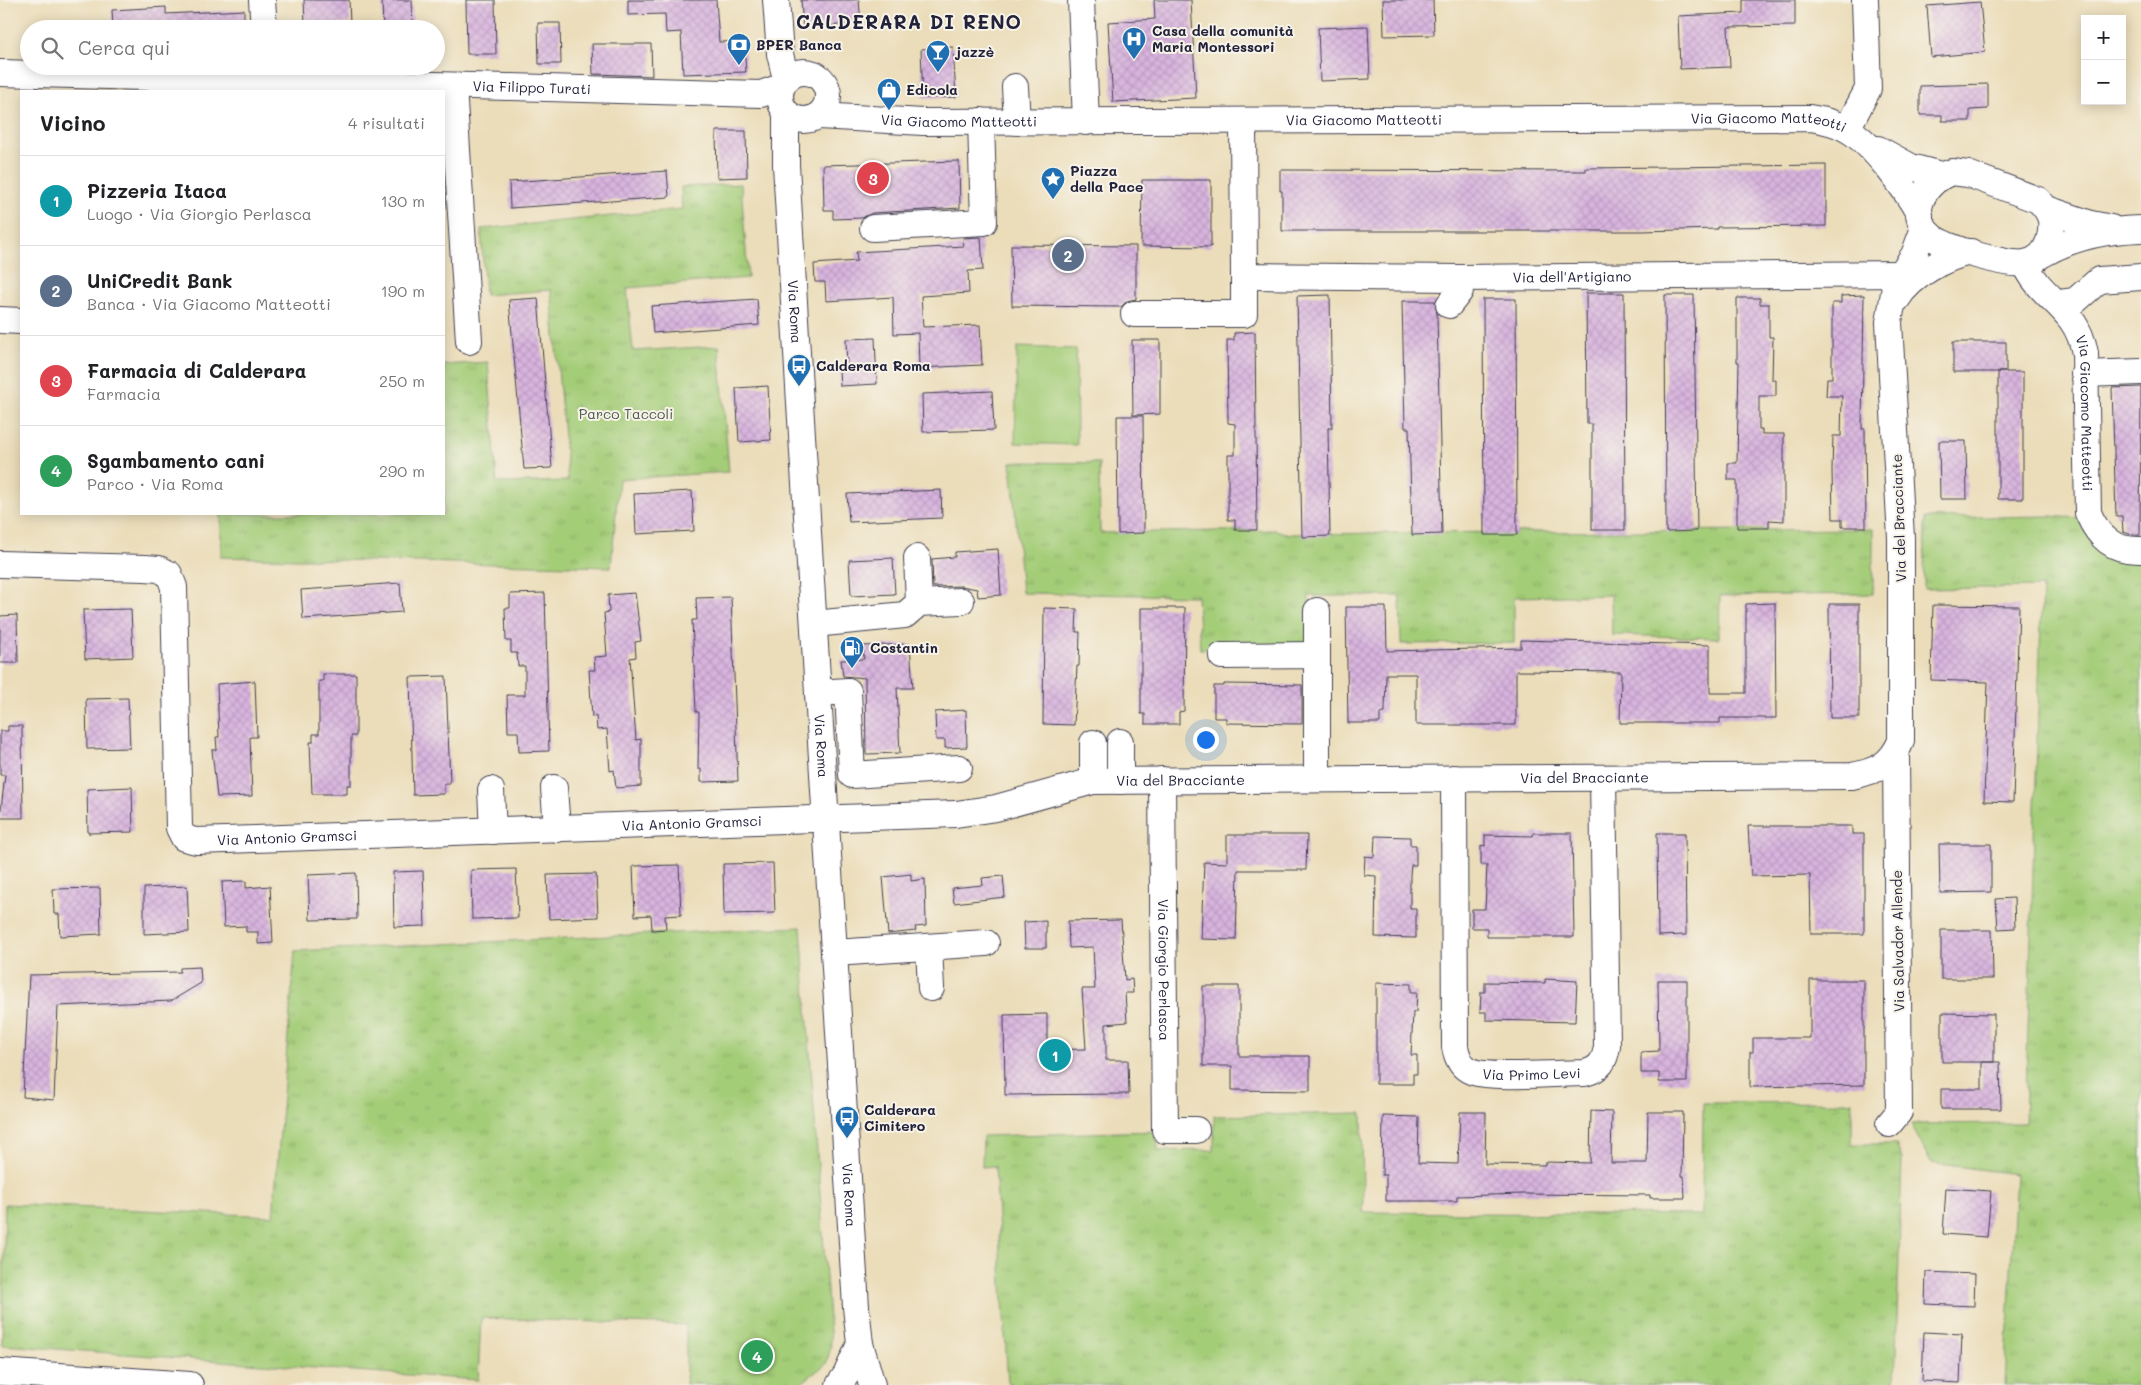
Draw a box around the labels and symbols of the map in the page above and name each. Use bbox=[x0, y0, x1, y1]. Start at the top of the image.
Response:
district label: CALDERARA DI RENO bbox=[796, 9, 1022, 34]
place label: Casa della comunità Maria Montessori bbox=[1152, 21, 1294, 56]
hospital icon: Casa della comunità Maria Montessori bbox=[1121, 26, 1147, 60]
bank icon: BPER Banca bbox=[726, 32, 752, 66]
place label: BPER Banca bbox=[756, 35, 842, 54]
bar icon: jazzè bbox=[925, 39, 951, 73]
place label: jazzè bbox=[954, 42, 994, 61]
street label: Via Filippo Turati bbox=[472, 76, 591, 98]
shop icon: Edicola bbox=[876, 77, 902, 111]
place label: Edicola bbox=[906, 80, 958, 99]
street label: Via Giacomo Matteotti bbox=[1691, 108, 1850, 136]
street label: Via Giacomo Matteotti bbox=[880, 110, 1037, 131]
street label: Via Giacomo Matteotti bbox=[1286, 110, 1442, 129]
pin: 3 bbox=[857, 159, 889, 197]
place label: Piazza della Pace bbox=[1070, 161, 1143, 196]
place icon: Piazza della Pace bbox=[1040, 166, 1066, 200]
pin: 2 bbox=[1052, 236, 1084, 274]
street label: Via dell'Artigiano bbox=[1513, 266, 1631, 287]
street label: Via Roma bbox=[784, 279, 806, 344]
street label: Via Giacomo Matteotti bbox=[2072, 332, 2098, 491]
bus stop icon: Calderara Roma bbox=[786, 353, 812, 387]
place label: Calderara Roma bbox=[816, 356, 931, 375]
park label: Parco Taccoli bbox=[579, 404, 673, 423]
street label: Via del Bracciante bbox=[1887, 453, 1910, 583]
fuel station icon: Costantin bbox=[839, 635, 865, 669]
place label: Costantin bbox=[870, 638, 938, 657]
street label: Via Roma bbox=[810, 714, 833, 778]
your location bbox=[1193, 727, 1219, 753]
street label: Via del Bracciante bbox=[1520, 767, 1649, 787]
street label: Via del Bracciante bbox=[1116, 770, 1245, 790]
street label: Via Antonio Gramsci bbox=[622, 811, 762, 835]
street label: Via Antonio Gramsci bbox=[217, 825, 357, 849]
street label: Via Salvador Allende bbox=[1887, 870, 1908, 1012]
street label: Via Giorgio Perlasca bbox=[1154, 899, 1174, 1041]
pin: 1 bbox=[1039, 1036, 1071, 1074]
street label: Via Primo Levi bbox=[1482, 1063, 1581, 1084]
place label: Calderara Cimitero bbox=[864, 1100, 936, 1135]
bus stop icon: Calderara Cimitero bbox=[834, 1105, 860, 1139]
street label: Via Roma bbox=[838, 1163, 861, 1227]
pin: 4 bbox=[741, 1337, 773, 1375]

